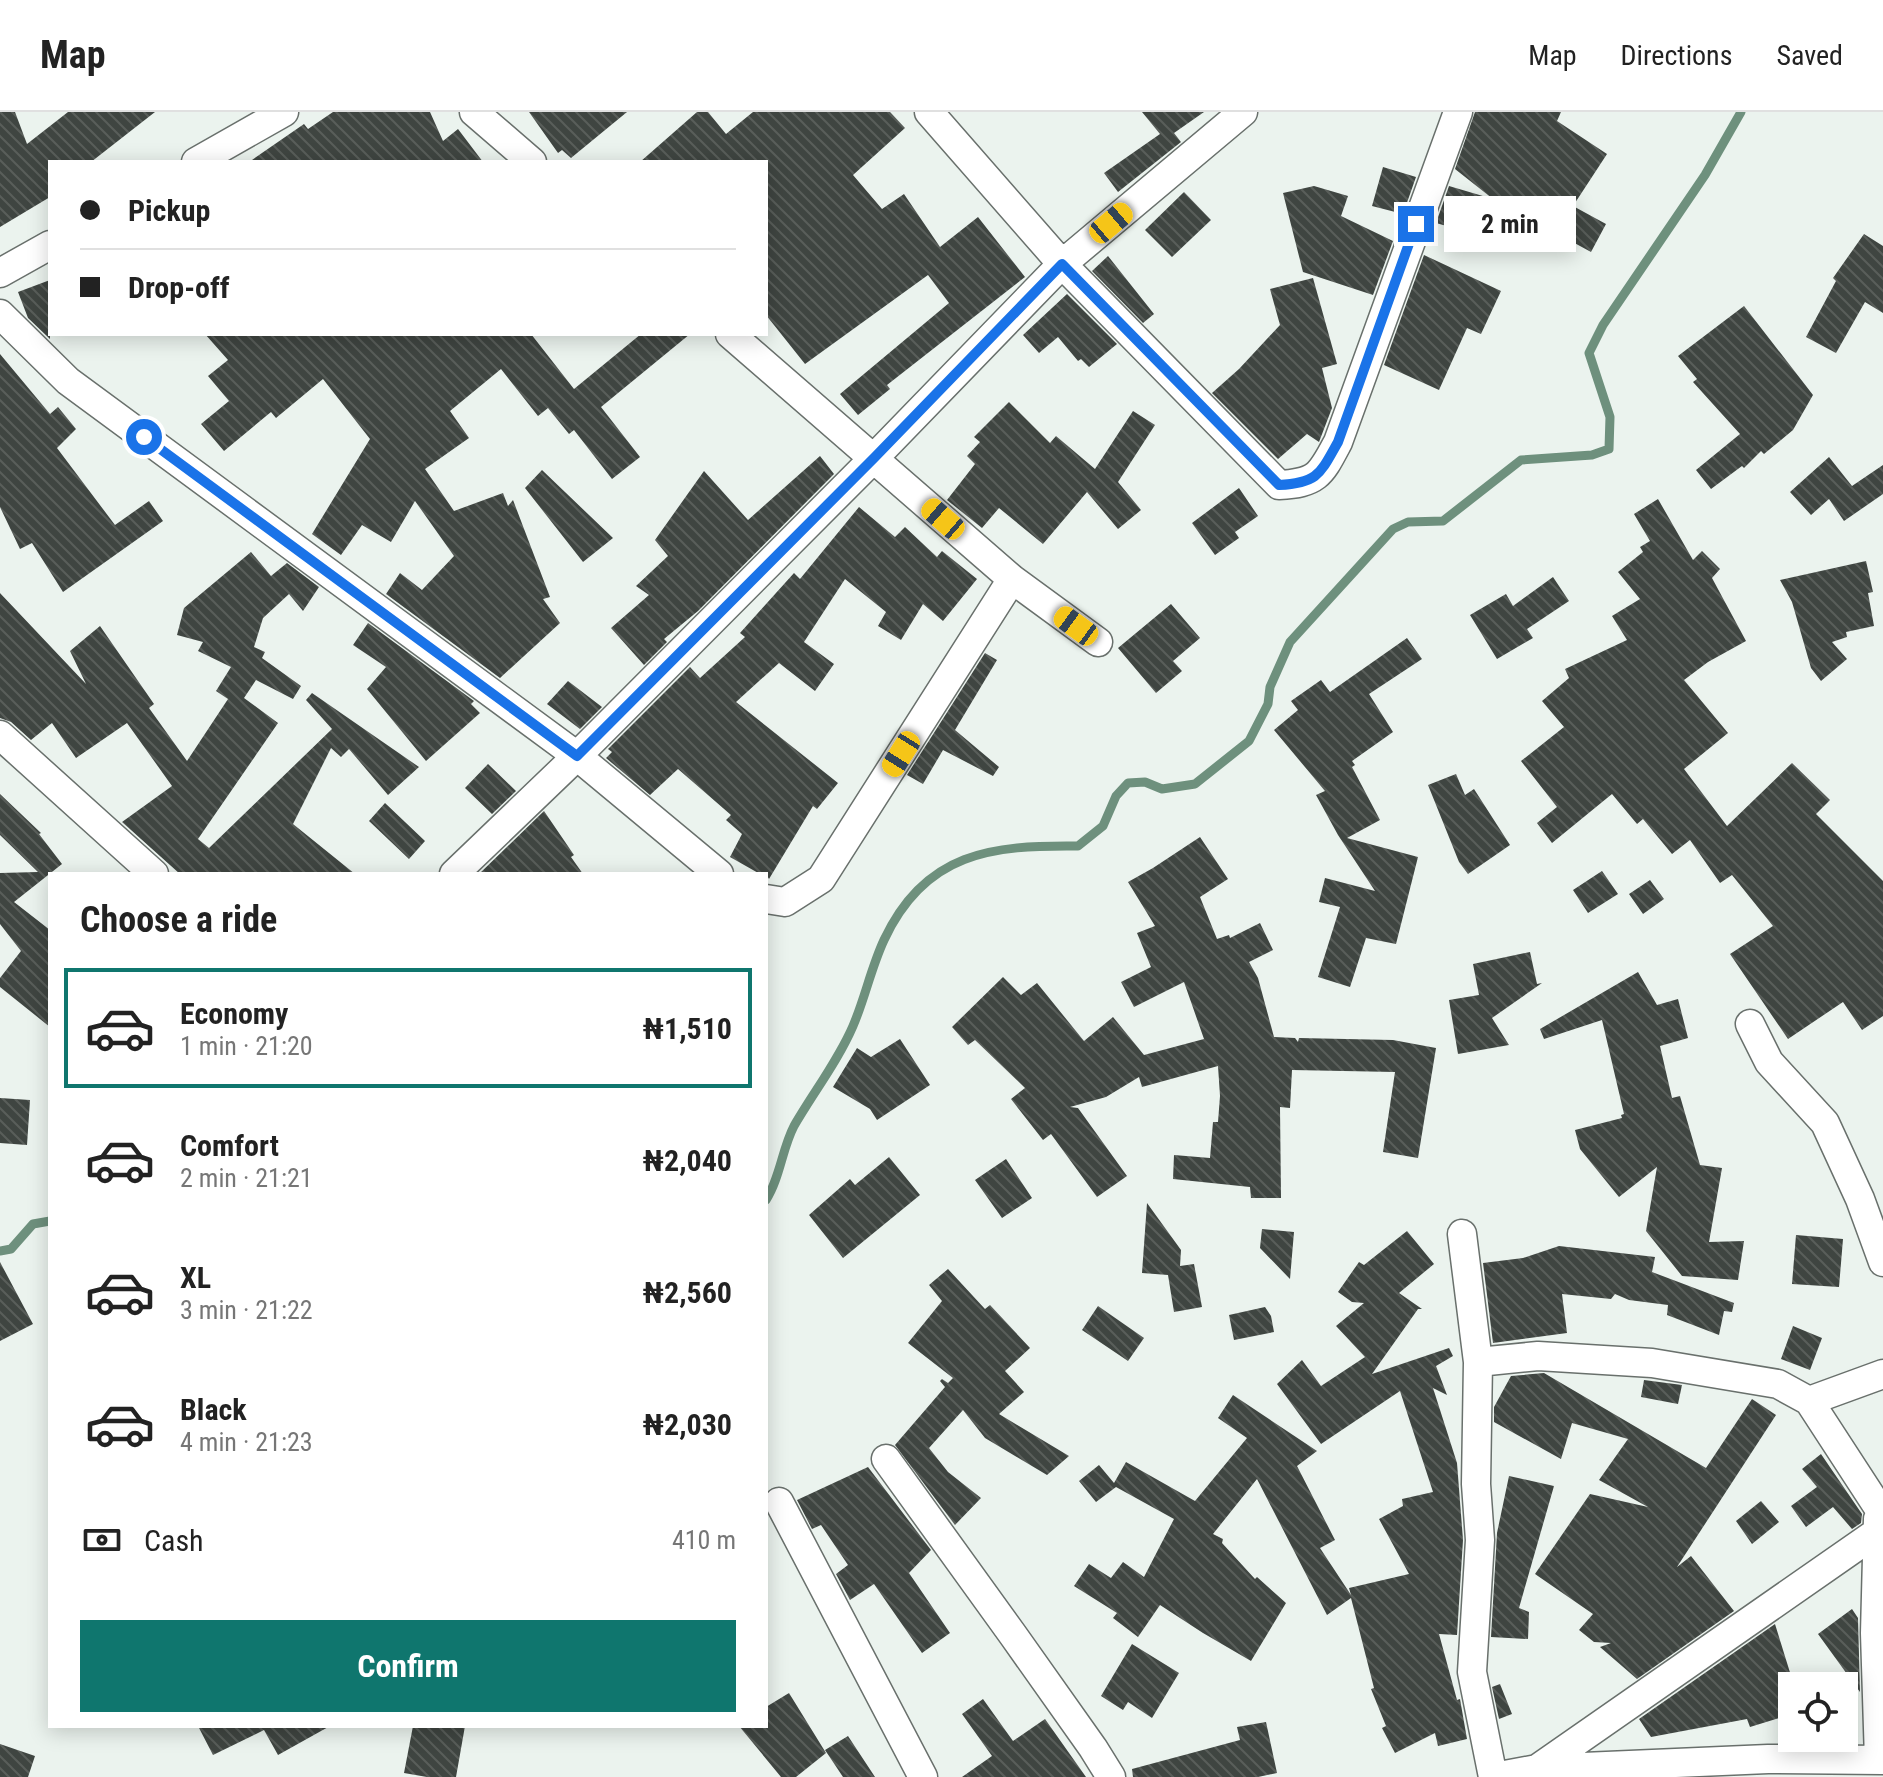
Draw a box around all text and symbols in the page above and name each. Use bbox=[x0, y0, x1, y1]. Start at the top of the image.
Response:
text: Map bbox=[40, 33, 106, 77]
text: Map bbox=[1528, 39, 1577, 72]
text: Directions bbox=[1621, 39, 1732, 72]
text: Saved bbox=[1776, 39, 1843, 72]
text: Pickup bbox=[128, 193, 210, 228]
callout: 2 min bbox=[1444, 196, 1576, 252]
car bbox=[1085, 198, 1137, 248]
route end bbox=[1398, 206, 1434, 242]
text: 2 min bbox=[1481, 209, 1539, 239]
text: Drop-off bbox=[128, 270, 230, 305]
route start bbox=[126, 419, 162, 455]
car bbox=[917, 494, 969, 544]
car bbox=[1050, 602, 1102, 650]
car bbox=[878, 727, 924, 781]
text: Choose a ride bbox=[80, 899, 277, 941]
icon: car bbox=[84, 992, 156, 1064]
text: Economy bbox=[180, 996, 288, 1031]
text: ₦1,510 bbox=[643, 1011, 732, 1046]
text: 1 min · 21:20 bbox=[180, 1031, 313, 1061]
icon: car bbox=[84, 1124, 156, 1196]
text: Comfort bbox=[180, 1128, 279, 1163]
text: ₦2,040 bbox=[643, 1143, 732, 1178]
text: 2 min · 21:21 bbox=[180, 1163, 313, 1193]
icon: car bbox=[84, 1256, 156, 1328]
text: XL bbox=[180, 1260, 211, 1295]
text: ₦2,560 bbox=[643, 1275, 732, 1310]
text: 3 min · 21:22 bbox=[180, 1295, 313, 1325]
icon: car bbox=[84, 1388, 156, 1460]
text: Black bbox=[180, 1392, 247, 1427]
text: ₦2,030 bbox=[643, 1407, 732, 1442]
text: 4 min · 21:23 bbox=[180, 1427, 313, 1457]
icon: cash bbox=[80, 1518, 124, 1562]
text: Cash bbox=[144, 1523, 204, 1558]
text: 410 m bbox=[672, 1525, 736, 1555]
button: Confirm bbox=[80, 1620, 736, 1712]
map controls bbox=[1778, 1672, 1858, 1752]
button: locate bbox=[1778, 1672, 1858, 1752]

